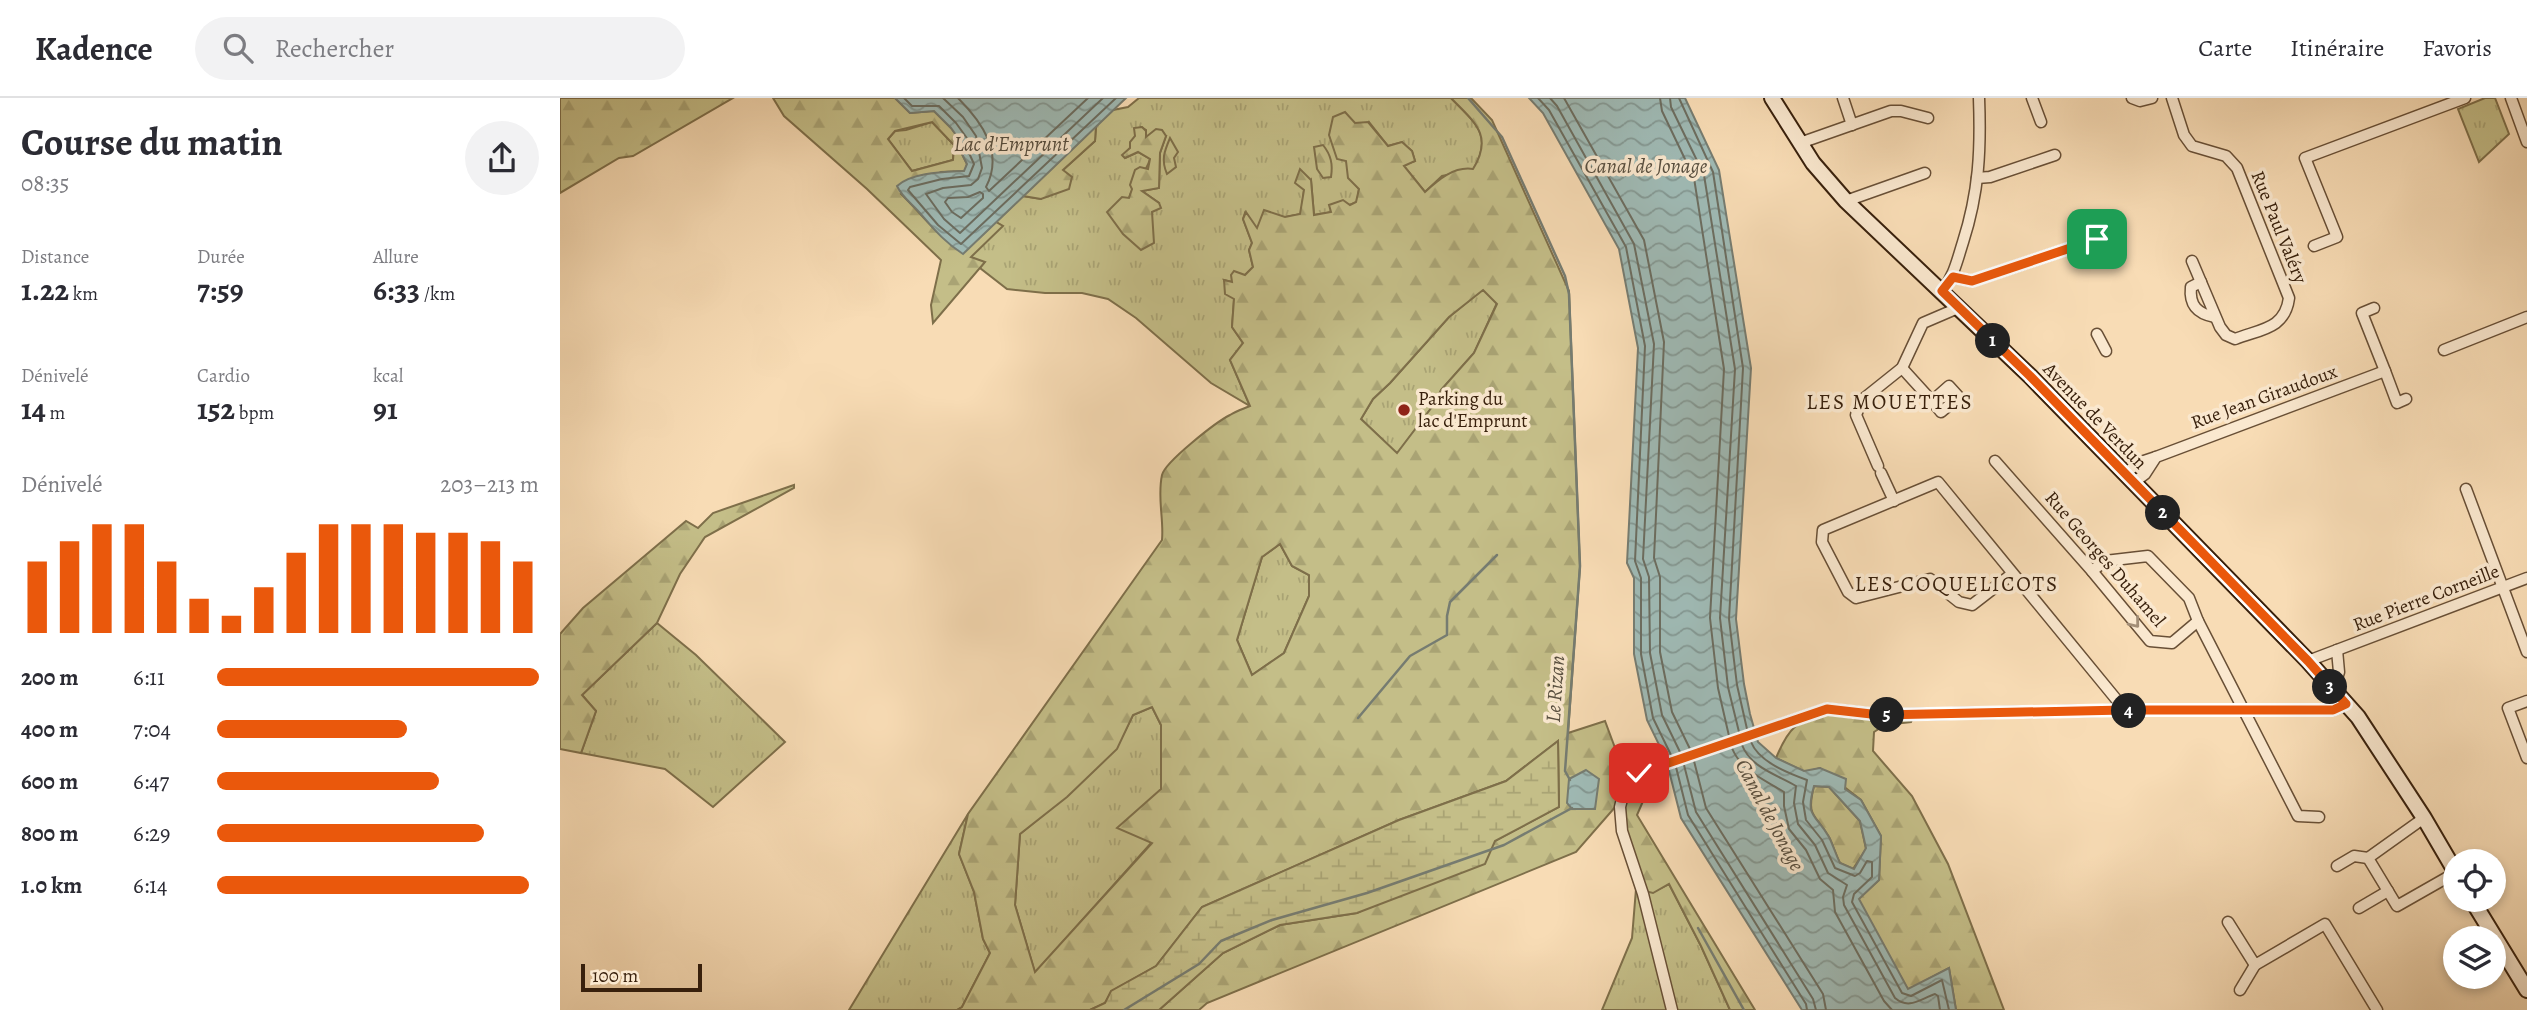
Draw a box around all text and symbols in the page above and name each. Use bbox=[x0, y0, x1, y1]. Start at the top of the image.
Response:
search box bbox=[195, 17, 685, 80]
text: Kadence bbox=[35, 26, 153, 71]
icon: search bbox=[219, 29, 257, 67]
text: Rechercher bbox=[275, 31, 394, 66]
text: Carte bbox=[2198, 32, 2252, 64]
text: Itinéraire bbox=[2290, 32, 2384, 64]
text: Favoris bbox=[2422, 32, 2492, 64]
text: Course du matin bbox=[21, 116, 283, 168]
button: share bbox=[465, 121, 539, 195]
water label: Lac d'Emprunt bbox=[954, 130, 1069, 158]
water label: Canal de Jonage bbox=[1585, 152, 1708, 180]
street label: Rue Paul Valéry bbox=[2245, 167, 2314, 288]
text: 08:35 bbox=[21, 168, 69, 199]
pin bbox=[2067, 209, 2127, 269]
icon: arrive bbox=[2078, 220, 2116, 258]
text: Distance bbox=[21, 244, 89, 270]
text: Durée bbox=[197, 244, 245, 270]
text: Allure bbox=[373, 244, 419, 270]
text: 1.22 bbox=[21, 270, 69, 310]
text: 7:59 bbox=[197, 270, 244, 310]
text: 6:33 bbox=[373, 270, 420, 310]
text: km bbox=[69, 281, 98, 307]
text: /km bbox=[420, 281, 455, 307]
pin: 1 bbox=[1976, 324, 2010, 358]
text: 1 bbox=[1989, 327, 1996, 353]
street label: Avenue de Verdun bbox=[2037, 356, 2153, 475]
street label: Rue Jean Giraudoux bbox=[2187, 359, 2341, 435]
text: Dénivelé bbox=[21, 363, 88, 389]
text: Cardio bbox=[197, 363, 250, 389]
text: kcal bbox=[373, 363, 403, 389]
place label: Parking du lac d'Emprunt bbox=[1418, 386, 1528, 434]
district label: LES MOUETTES bbox=[1806, 388, 1974, 416]
text: 14 bbox=[21, 389, 46, 429]
text: 152 bbox=[197, 389, 235, 429]
text: 91 bbox=[373, 389, 398, 429]
text: m bbox=[46, 400, 65, 426]
text: bpm bbox=[235, 400, 274, 426]
marker: Parking du lac d'Emprunt bbox=[1396, 402, 1412, 418]
text: Dénivelé bbox=[21, 469, 103, 500]
text: 203–213 m bbox=[440, 469, 539, 500]
street label: Rue Georges Duhamel bbox=[2039, 486, 2172, 633]
pin: 2 bbox=[2146, 496, 2180, 530]
text: 2 bbox=[2158, 499, 2167, 525]
street label: Rue Pierre Corneille bbox=[2349, 558, 2503, 638]
district label: LES COQUELICOTS bbox=[1855, 570, 2059, 598]
one-way arrow bbox=[2127, 615, 2139, 628]
water label: Le Rizan bbox=[1539, 654, 1571, 724]
text: 200 m bbox=[21, 662, 79, 693]
text: 6:11 bbox=[133, 662, 165, 693]
pin: 3 bbox=[2312, 670, 2348, 704]
text: 3 bbox=[2325, 673, 2334, 699]
pin: 4 bbox=[2112, 694, 2146, 728]
text: 4 bbox=[2124, 697, 2133, 723]
pin: 5 bbox=[1870, 698, 1904, 732]
text: 5 bbox=[1882, 701, 1891, 727]
text: 400 m bbox=[21, 714, 78, 745]
text: 7:04 bbox=[133, 714, 171, 745]
pin bbox=[1609, 743, 1669, 803]
icon: check bbox=[1620, 754, 1658, 792]
water label: Canal de Jonage bbox=[1729, 754, 1811, 876]
text: 600 m bbox=[21, 766, 78, 797]
text: 6:47 bbox=[133, 766, 169, 797]
text: 800 m bbox=[21, 818, 78, 849]
text: 6:29 bbox=[133, 818, 171, 849]
map controls bbox=[2443, 849, 2506, 989]
button: locate bbox=[2443, 849, 2506, 912]
text: 1.0 km bbox=[21, 870, 82, 901]
text: 6:14 bbox=[133, 870, 167, 901]
button: layers bbox=[2443, 926, 2506, 989]
scale bar bbox=[581, 961, 702, 993]
text: 100 m bbox=[592, 963, 638, 989]

